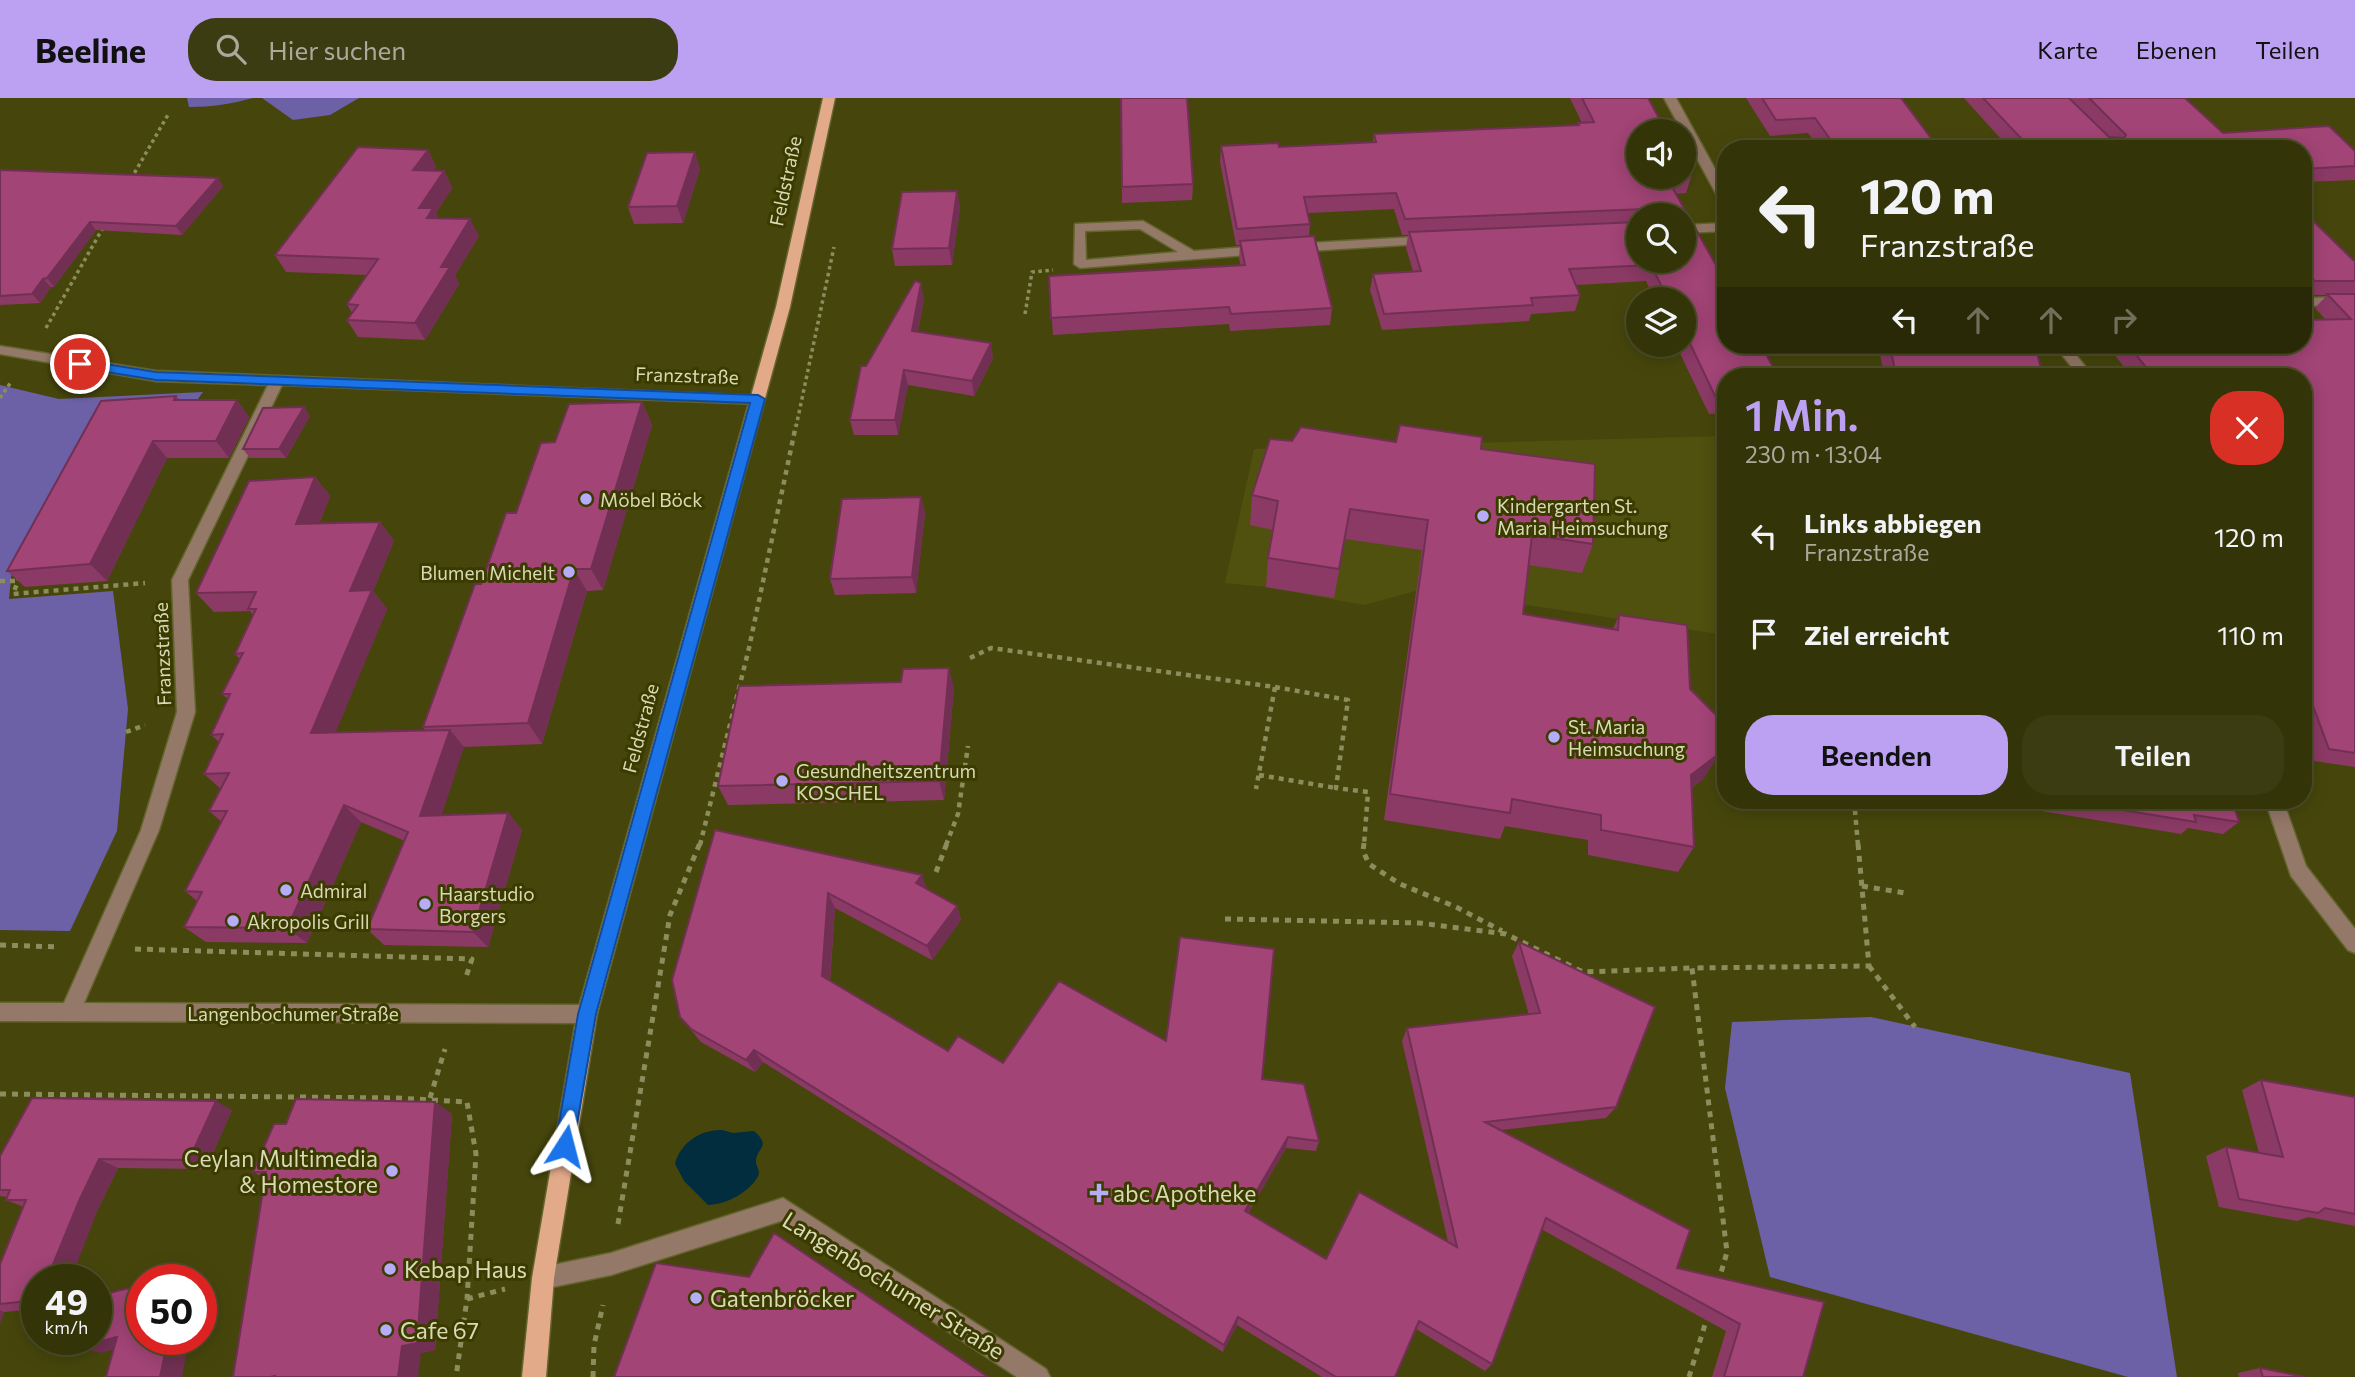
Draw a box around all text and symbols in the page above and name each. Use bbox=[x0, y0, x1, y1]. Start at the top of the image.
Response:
search box bbox=[188, 18, 678, 81]
text: Beeline bbox=[35, 29, 146, 70]
icon: search bbox=[212, 30, 250, 68]
text: Hier suchen bbox=[268, 34, 406, 65]
text: Karte bbox=[2037, 35, 2098, 64]
text: Ebenen bbox=[2136, 35, 2217, 64]
text: Teilen bbox=[2255, 35, 2320, 64]
map controls bbox=[1626, 119, 1696, 357]
button: sound bbox=[1626, 119, 1696, 189]
street label: Feldstraße bbox=[764, 134, 806, 228]
text: 120 m bbox=[1860, 164, 1994, 224]
icon: left bbox=[1745, 168, 1836, 259]
button: search bbox=[1626, 203, 1696, 273]
text: Franzstraße bbox=[1860, 224, 2034, 264]
button: layers bbox=[1626, 287, 1696, 357]
icon: left bbox=[1886, 301, 1924, 339]
icon: ahead bbox=[1959, 301, 1997, 339]
icon: ahead bbox=[2032, 301, 2070, 339]
icon: right bbox=[2105, 301, 2143, 339]
pin bbox=[50, 334, 110, 394]
icon: arrive bbox=[61, 345, 99, 383]
street label: Franzstraße bbox=[635, 362, 739, 388]
text: 1 Min. bbox=[1745, 388, 1858, 440]
button: close bbox=[2210, 391, 2284, 465]
text: 230 m · 13:04 bbox=[1745, 440, 1882, 468]
place label: Möbel Böck bbox=[600, 488, 703, 511]
marker: Möbel Böck bbox=[578, 491, 594, 507]
place label: Kindergarten St. Maria Heimsuchung bbox=[1497, 494, 1668, 539]
text: Links abbiegen bbox=[1804, 507, 1982, 538]
marker: Kindergarten St. Maria Heimsuchung bbox=[1475, 508, 1491, 524]
icon: left bbox=[1745, 517, 1783, 555]
text: 120 m bbox=[2214, 521, 2284, 552]
text: Franzstraße bbox=[1804, 538, 1929, 566]
place label: Blumen Michelt bbox=[420, 561, 555, 584]
marker: Blumen Michelt bbox=[561, 564, 577, 580]
street label: Franzstraße bbox=[149, 602, 175, 706]
icon: arrive bbox=[1745, 615, 1783, 653]
text: Ziel erreicht bbox=[1804, 619, 1949, 650]
text: 110 m bbox=[2217, 619, 2284, 650]
street label: Feldstraße bbox=[617, 681, 663, 775]
place label: St. Maria Heimsuchung bbox=[1568, 715, 1685, 760]
button: Beenden bbox=[1745, 715, 2008, 795]
button: Teilen bbox=[2022, 715, 2284, 795]
marker: St. Maria Heimsuchung bbox=[1546, 729, 1562, 745]
place label: Gesundheitszentrum KOSCHEL bbox=[796, 759, 976, 804]
marker: Gesundheitszentrum KOSCHEL bbox=[774, 773, 790, 789]
place label: Admiral bbox=[300, 879, 367, 902]
marker: Admiral bbox=[278, 882, 294, 898]
place label: Haarstudio Borgers bbox=[439, 882, 535, 927]
marker: Haarstudio Borgers bbox=[417, 896, 433, 912]
place label: Akropolis Grill bbox=[247, 910, 370, 933]
marker: Akropolis Grill bbox=[225, 913, 241, 929]
street label: Langenbochumer Straße bbox=[187, 1002, 399, 1025]
position arrow bbox=[528, 1109, 602, 1183]
place label: Ceylan Multimedia & Homestore bbox=[184, 1144, 378, 1198]
marker: Ceylan Multimedia & Homestore bbox=[384, 1163, 400, 1179]
place label: abc Apotheke bbox=[1113, 1179, 1256, 1207]
marker: abc Apotheke bbox=[1091, 1185, 1107, 1201]
street label: Langenbochumer Straße bbox=[778, 1205, 1010, 1365]
place label: Kebap Haus bbox=[404, 1255, 527, 1283]
marker: Kebap Haus bbox=[382, 1261, 398, 1277]
speed limit sign: 50 bbox=[126, 1264, 217, 1355]
text: 49 bbox=[45, 1279, 88, 1322]
place label: Gatenbröcker bbox=[710, 1284, 854, 1312]
marker: Gatenbröcker bbox=[688, 1290, 704, 1306]
text: km/h bbox=[45, 1316, 88, 1338]
place label: Cafe 67 bbox=[400, 1316, 479, 1344]
marker: Cafe 67 bbox=[378, 1322, 394, 1338]

